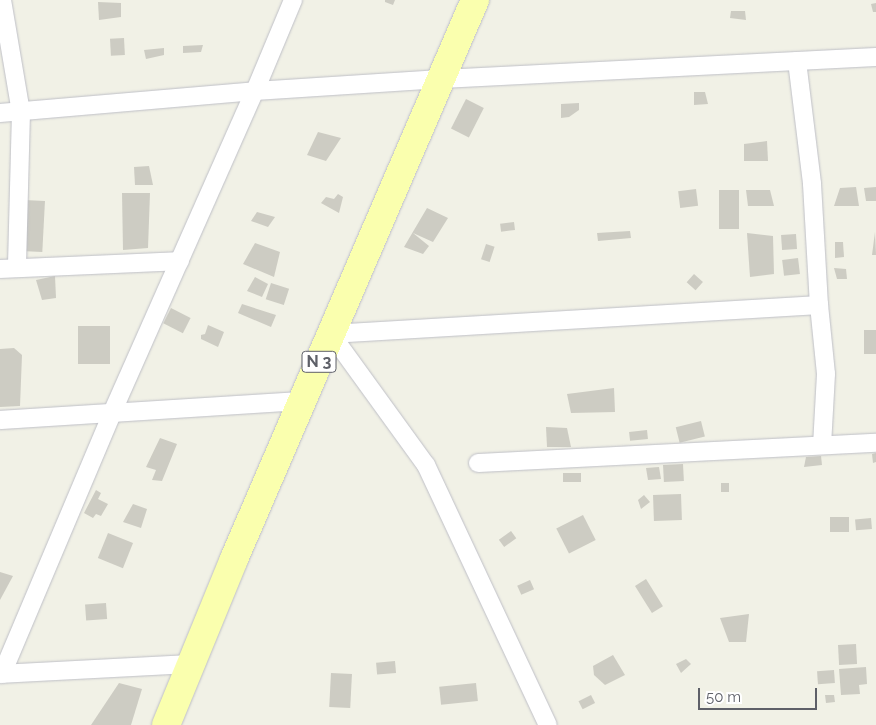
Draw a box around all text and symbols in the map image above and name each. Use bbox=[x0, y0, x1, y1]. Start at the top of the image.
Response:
road number: N 3 bbox=[302, 348, 336, 376]
scale bar bbox=[701, 678, 820, 710]
text: 50 m bbox=[706, 688, 741, 706]

